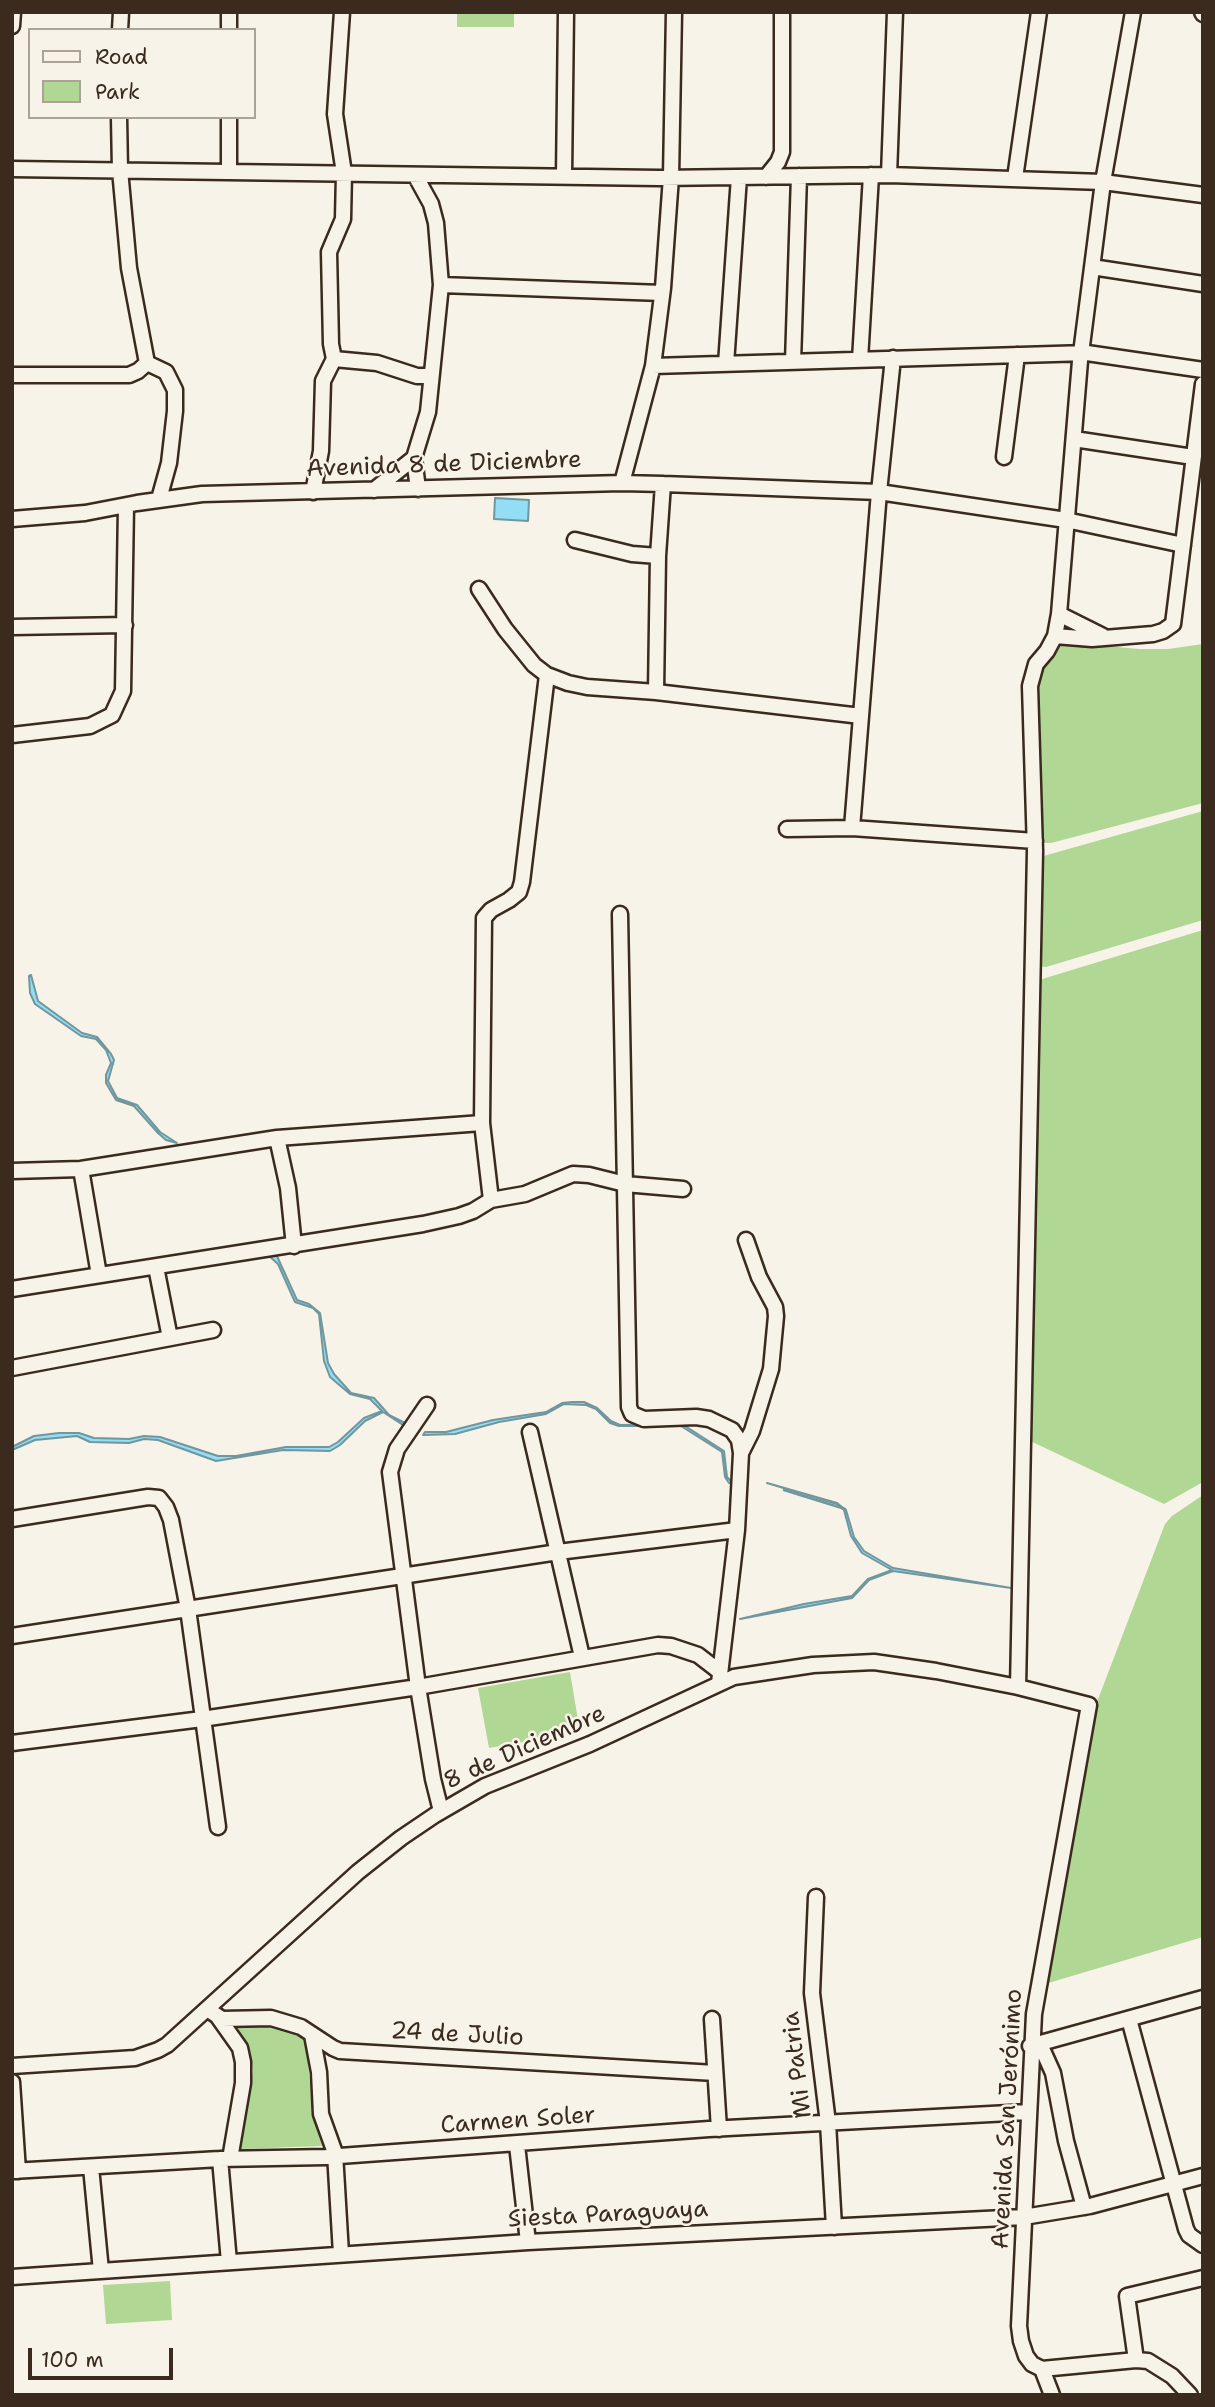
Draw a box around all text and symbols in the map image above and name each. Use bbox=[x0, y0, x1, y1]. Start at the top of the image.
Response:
legend bbox=[28, 28, 256, 119]
text: Road bbox=[95, 43, 148, 71]
text: Park bbox=[95, 78, 140, 106]
street label: Avenida 8 de Diciembre bbox=[306, 446, 582, 484]
street label: 8 de Diciembre bbox=[440, 1700, 610, 1796]
street label: Avenida San Jerónimo bbox=[987, 1988, 1029, 2250]
street label: Mi Patria bbox=[777, 2010, 819, 2120]
street label: 24 de Julio bbox=[390, 2017, 524, 2053]
street label: Carmen Soler bbox=[440, 2101, 596, 2141]
street label: Siesta Paraguaya bbox=[507, 2195, 709, 2235]
scale bar bbox=[32, 2334, 177, 2378]
text: 100 m bbox=[41, 2346, 104, 2374]

